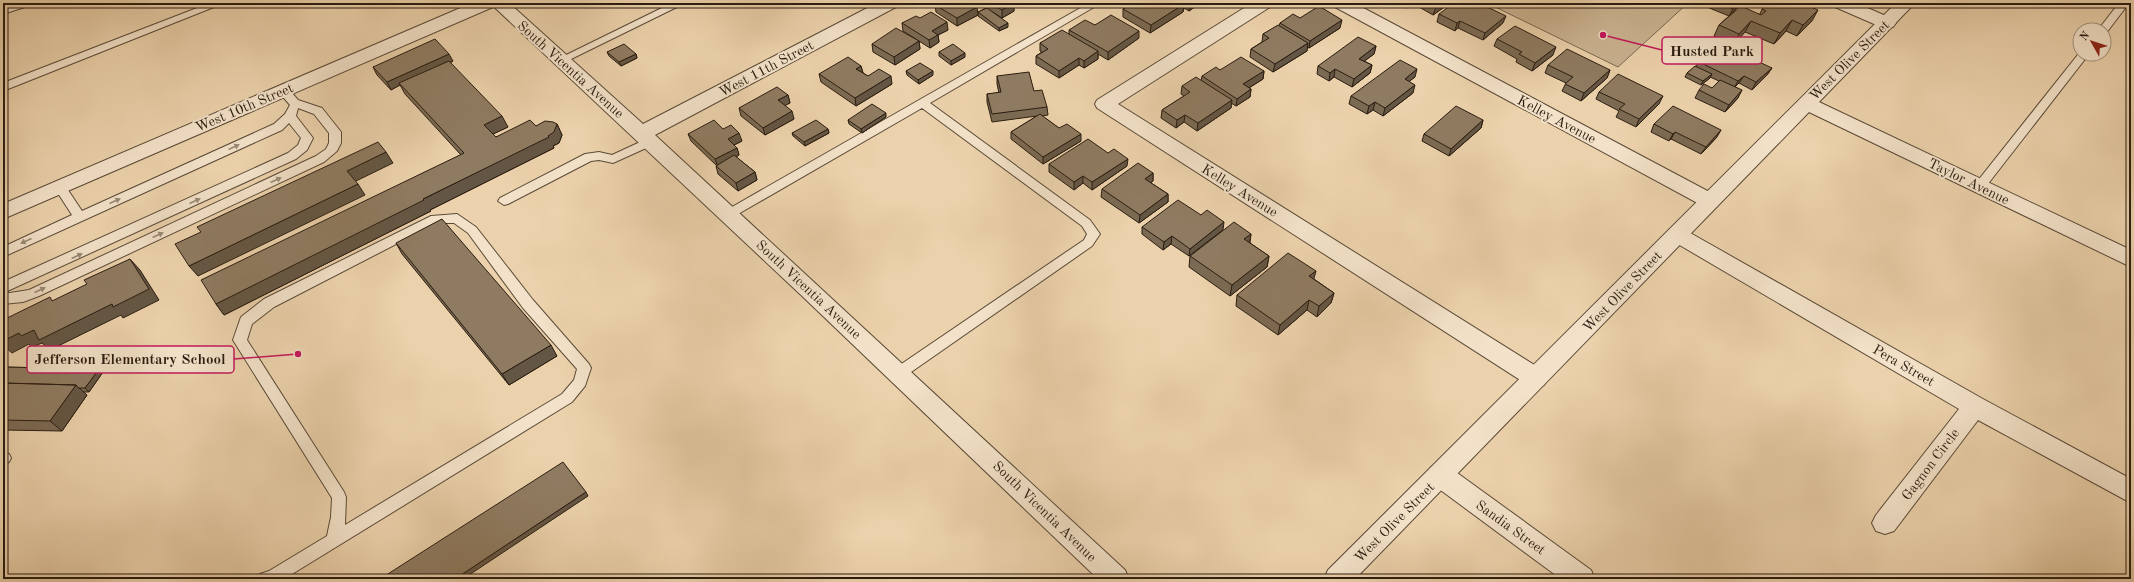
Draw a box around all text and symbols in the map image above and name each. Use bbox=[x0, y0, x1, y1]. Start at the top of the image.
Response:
street label: West Olive Street bbox=[1807, 18, 1892, 103]
street label: South Vicentia Avenue bbox=[515, 19, 626, 121]
north arrow bbox=[2072, 22, 2112, 62]
text: N bbox=[2078, 29, 2093, 43]
callout: Husted Park bbox=[1662, 37, 1762, 64]
street label: West 11th Street bbox=[717, 38, 816, 100]
text: Husted Park bbox=[1670, 45, 1755, 60]
street label: West 10th Street bbox=[193, 81, 295, 135]
street label: Kelley Avenue bbox=[1515, 93, 1598, 146]
one-way arrow bbox=[228, 144, 239, 150]
street label: Taylor Avenue bbox=[1926, 156, 2011, 208]
street label: Kelley Avenue bbox=[1199, 162, 1280, 220]
one-way arrow bbox=[270, 177, 281, 183]
one-way arrow bbox=[110, 198, 121, 204]
one-way arrow bbox=[189, 198, 201, 204]
one-way arrow bbox=[152, 232, 164, 238]
one-way arrow bbox=[20, 238, 32, 244]
street label: South Vicentia Avenue bbox=[753, 238, 863, 342]
street label: West Olive Street bbox=[1581, 248, 1665, 335]
one-way arrow bbox=[71, 253, 83, 259]
one-way arrow bbox=[34, 287, 46, 293]
street label: Pera Street bbox=[1870, 343, 1937, 389]
callout: Jefferson Elementary School bbox=[27, 346, 234, 373]
text: Jefferson Elementary School bbox=[34, 353, 226, 368]
street label: Gagnon Circle bbox=[1899, 426, 1962, 503]
street label: South Vicentia Avenue bbox=[990, 459, 1099, 565]
street label: West Olive Street bbox=[1352, 480, 1437, 565]
street label: Sandia Street bbox=[1473, 498, 1548, 558]

